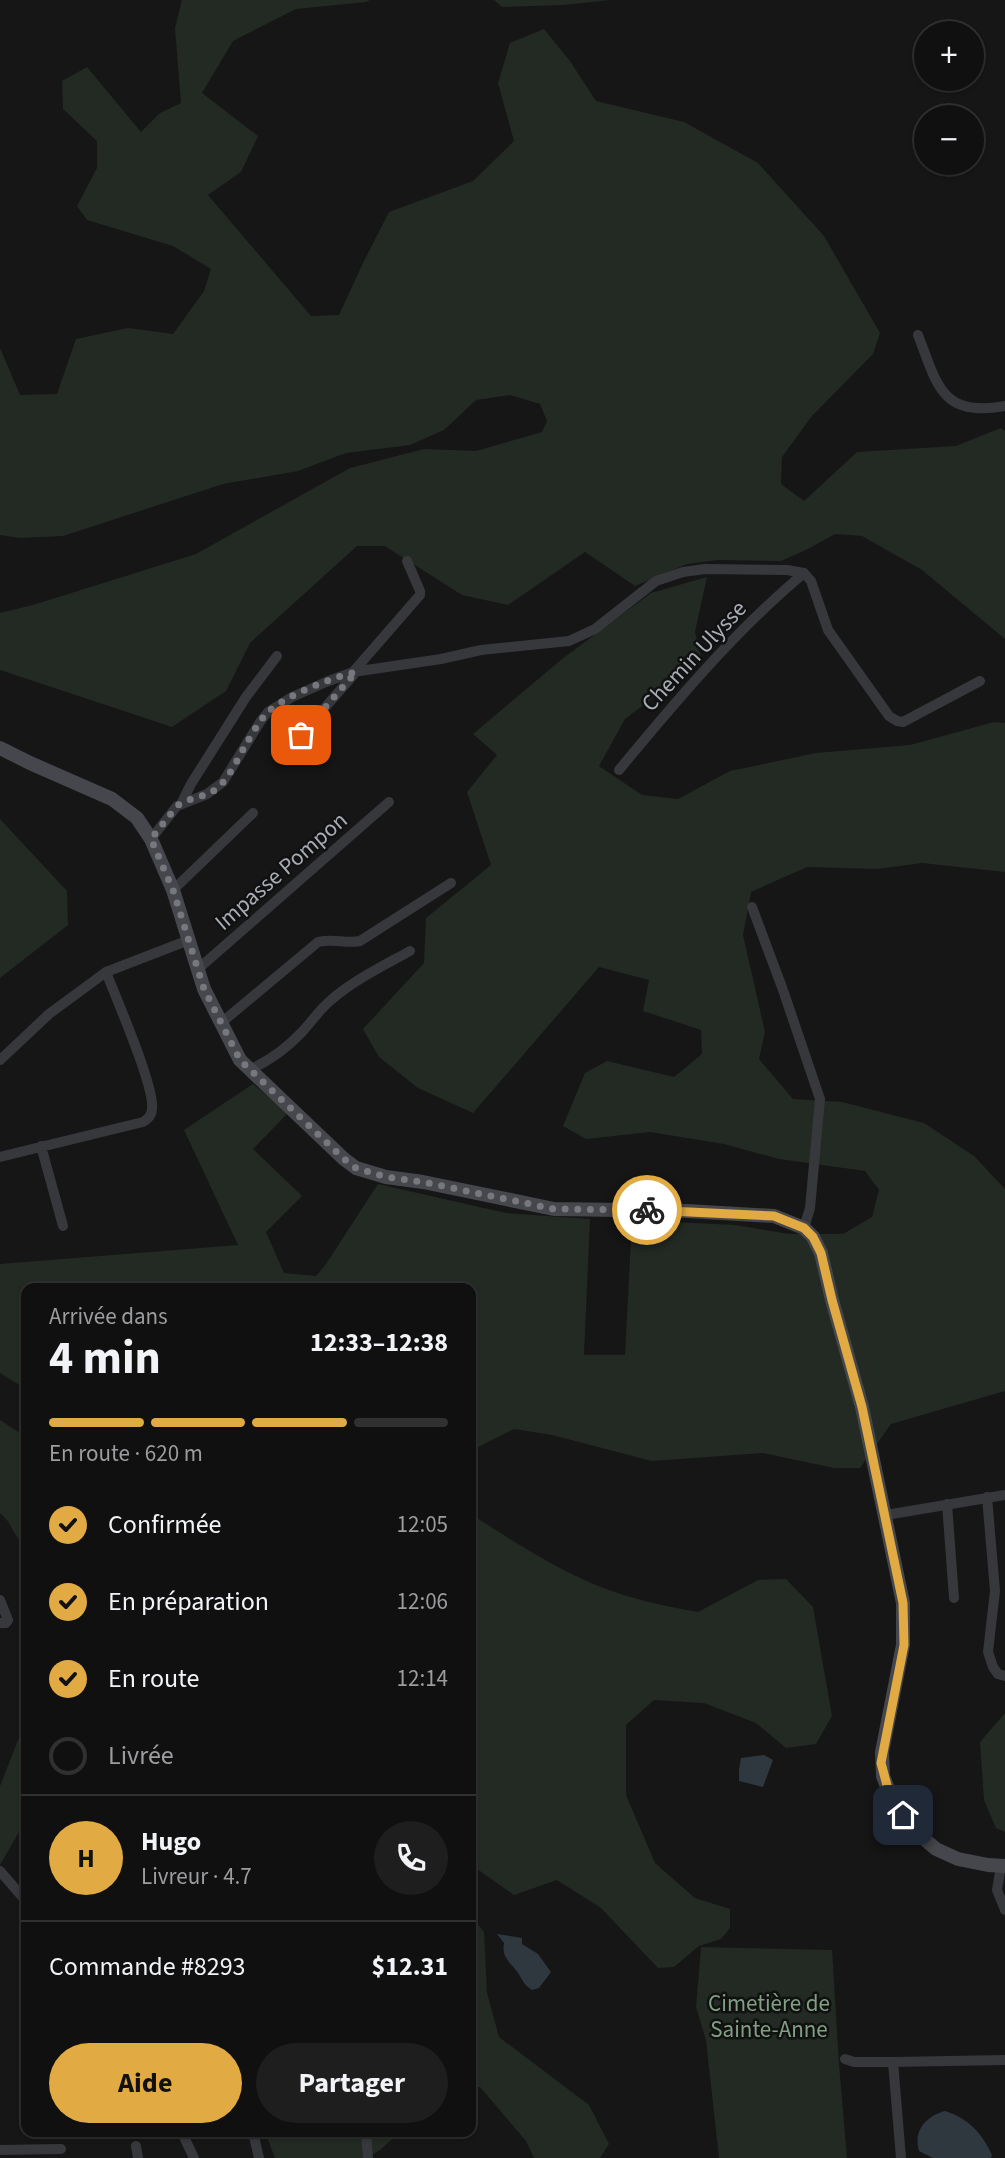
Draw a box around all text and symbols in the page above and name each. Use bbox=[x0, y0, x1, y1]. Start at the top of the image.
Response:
map controls bbox=[914, 21, 984, 175]
button: + bbox=[914, 21, 984, 91]
button: − bbox=[914, 105, 984, 175]
street label: Chemin Ulysse bbox=[634, 593, 754, 719]
pin bbox=[271, 705, 331, 765]
icon: bag bbox=[282, 716, 320, 754]
street label: Impasse Pompon bbox=[207, 804, 355, 938]
courier bbox=[612, 1175, 682, 1245]
icon: bike bbox=[628, 1191, 666, 1229]
text: Arrivée dans bbox=[49, 1300, 168, 1333]
text: 12:33–12:38 bbox=[310, 1324, 448, 1361]
text: 4 min bbox=[49, 1326, 161, 1391]
text: En route · 620 m bbox=[49, 1437, 203, 1470]
icon: check bbox=[49, 1506, 87, 1544]
text: Confirmée bbox=[108, 1506, 222, 1543]
text: 12:05 bbox=[397, 1508, 448, 1541]
icon: check bbox=[49, 1583, 87, 1621]
text: En préparation bbox=[108, 1583, 269, 1620]
text: 12:06 bbox=[397, 1585, 448, 1618]
icon: check bbox=[49, 1660, 87, 1698]
text: En route bbox=[108, 1660, 199, 1697]
text: 12:14 bbox=[397, 1662, 448, 1695]
text: Livrée bbox=[108, 1737, 174, 1774]
pin bbox=[873, 1785, 933, 1845]
icon: home bbox=[884, 1796, 922, 1834]
button: phone bbox=[374, 1821, 448, 1895]
text: Hugo bbox=[141, 1823, 201, 1860]
text: H bbox=[77, 1840, 95, 1877]
text: Livreur · 4.7 bbox=[141, 1860, 252, 1893]
text: Commande #8293 bbox=[49, 1948, 246, 1985]
text: $12.31 bbox=[372, 1948, 448, 1985]
park label: Cimetière de Sainte-Anne bbox=[708, 1987, 830, 2046]
button: Aide bbox=[49, 2043, 242, 2123]
button: Partager bbox=[256, 2043, 448, 2123]

